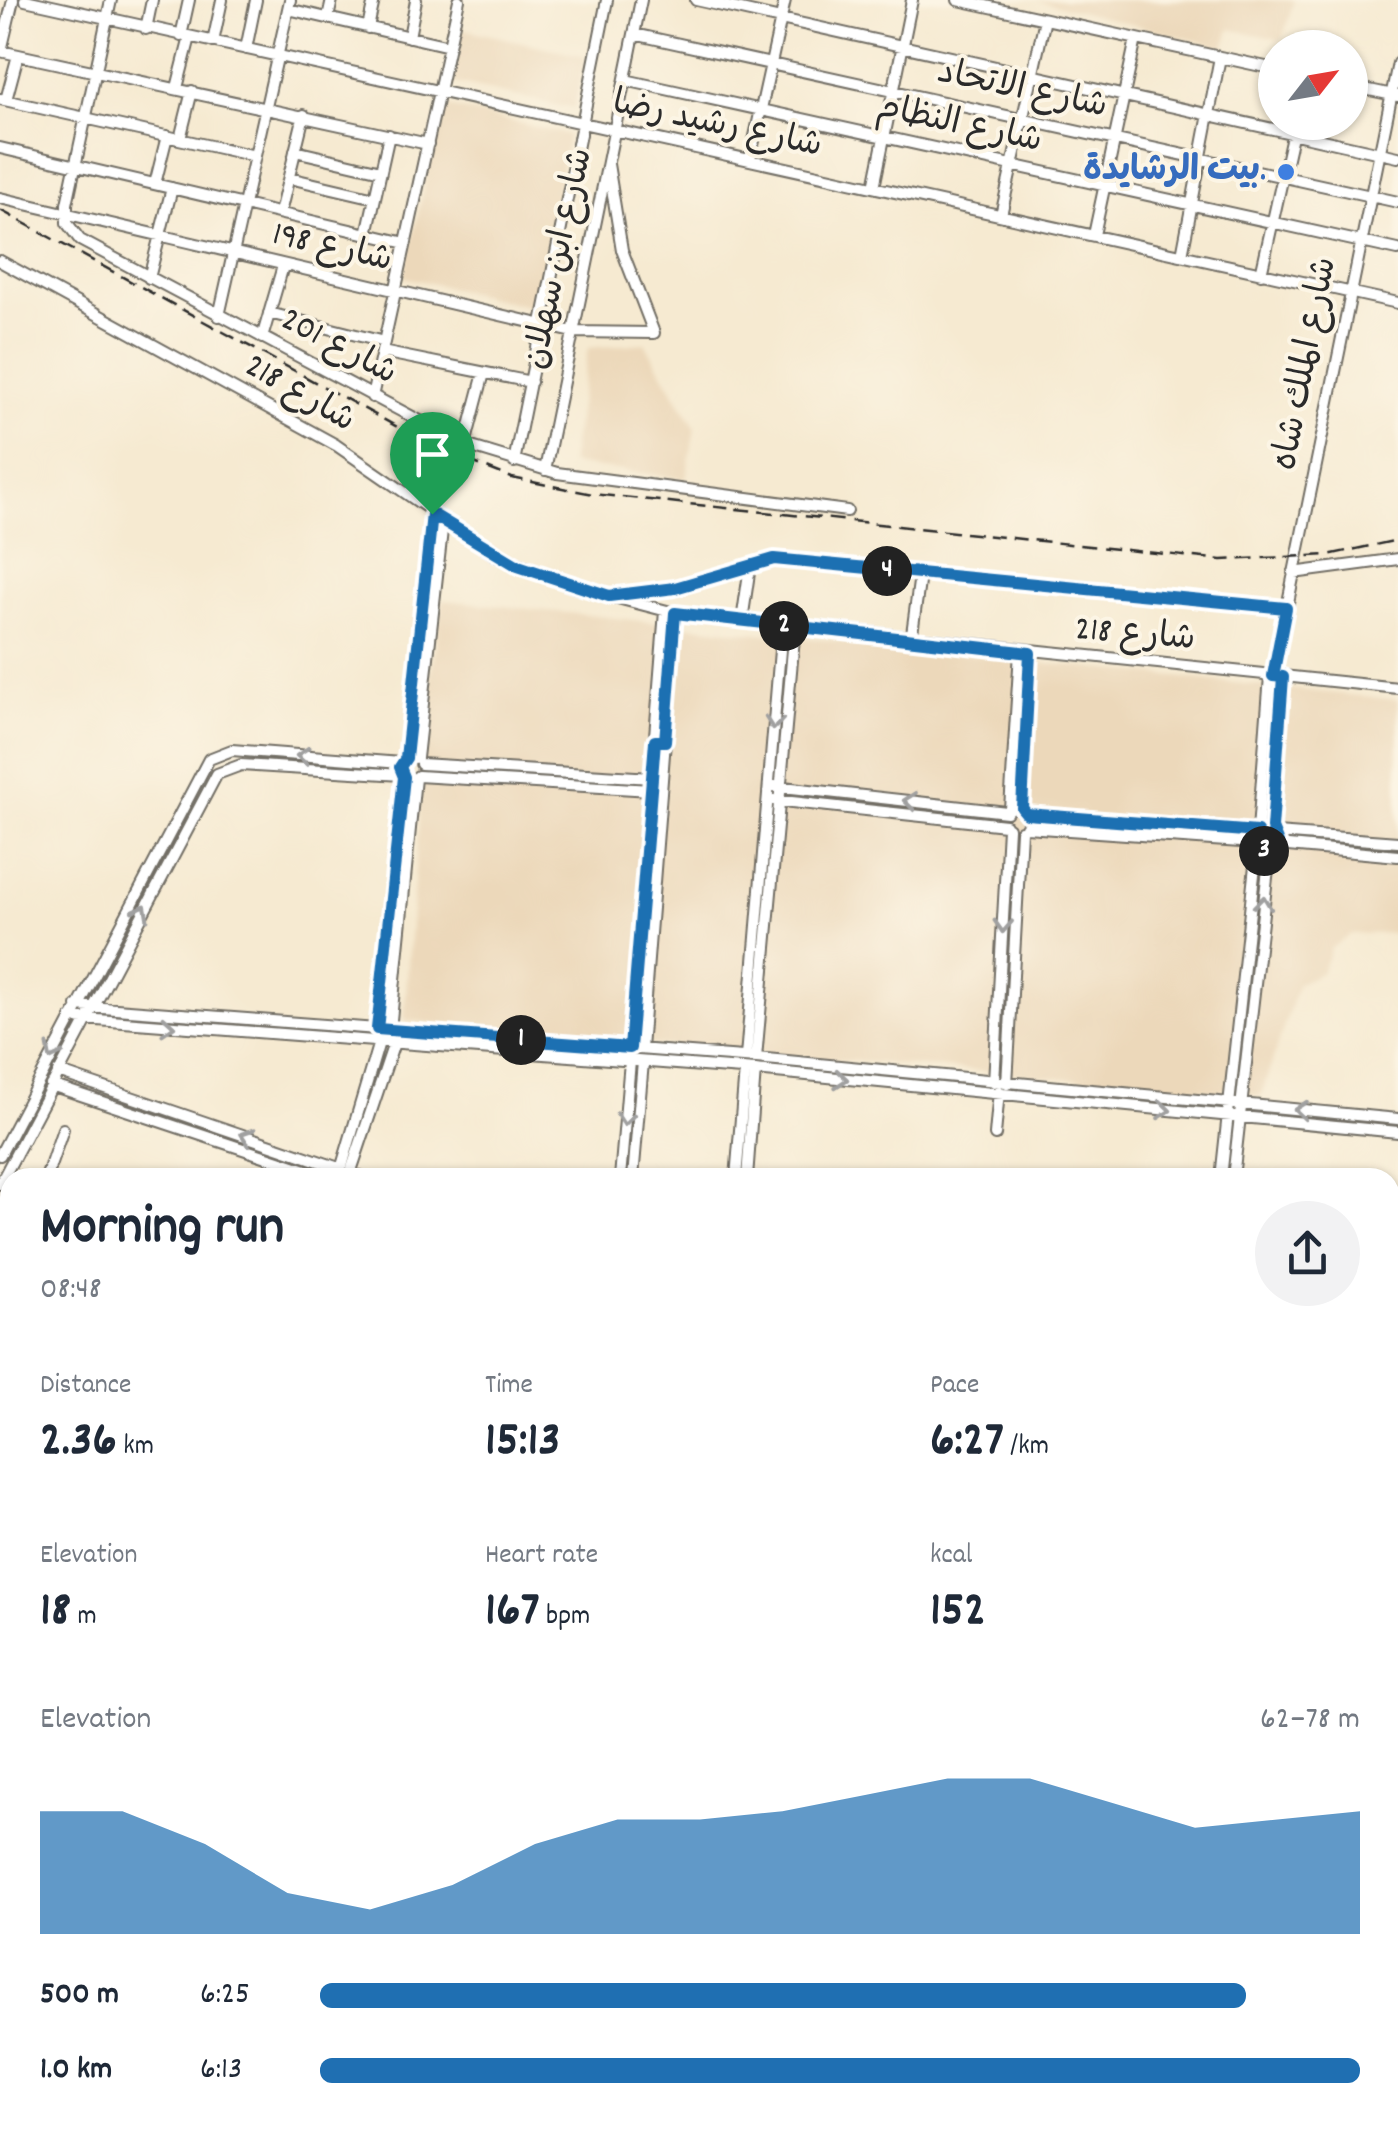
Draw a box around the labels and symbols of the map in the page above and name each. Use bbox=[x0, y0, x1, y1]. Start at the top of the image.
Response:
north arrow bbox=[1258, 30, 1368, 140]
street label: شارع الاتحاد bbox=[932, 49, 1112, 133]
street label: شارع رشيد رضا bbox=[608, 79, 826, 173]
street label: شارع النظام bbox=[872, 84, 1046, 168]
street label: شارع ابن سهلان bbox=[512, 144, 608, 374]
place label: بيت الرشايدة. bbox=[1083, 147, 1266, 197]
marker: بيت الرشايدة. bbox=[1275, 161, 1297, 183]
street label: شارع 198 bbox=[267, 211, 397, 287]
street label: شارع الملك شاه bbox=[1262, 253, 1352, 475]
street label: شارع 201 bbox=[271, 296, 405, 400]
street label: شارع 218 bbox=[234, 343, 364, 447]
pin bbox=[390, 412, 475, 515]
pin: 4 bbox=[862, 546, 912, 596]
pin: 2 bbox=[759, 601, 809, 651]
street label: شارع 218 bbox=[1073, 606, 1197, 666]
one-way arrow bbox=[763, 715, 785, 731]
one-way arrow bbox=[295, 746, 311, 767]
one-way arrow bbox=[901, 791, 917, 812]
pin: 3 bbox=[1239, 826, 1289, 876]
one-way arrow bbox=[1252, 894, 1273, 911]
one-way arrow bbox=[130, 904, 149, 922]
one-way arrow bbox=[993, 918, 1014, 934]
one-way arrow bbox=[160, 1014, 176, 1036]
pin: 1 bbox=[496, 1015, 546, 1065]
one-way arrow bbox=[46, 1042, 65, 1060]
one-way arrow bbox=[833, 1067, 849, 1089]
one-way arrow bbox=[1157, 1099, 1173, 1121]
one-way arrow bbox=[1293, 1099, 1309, 1121]
one-way arrow bbox=[614, 1112, 636, 1128]
one-way arrow bbox=[239, 1127, 256, 1148]

